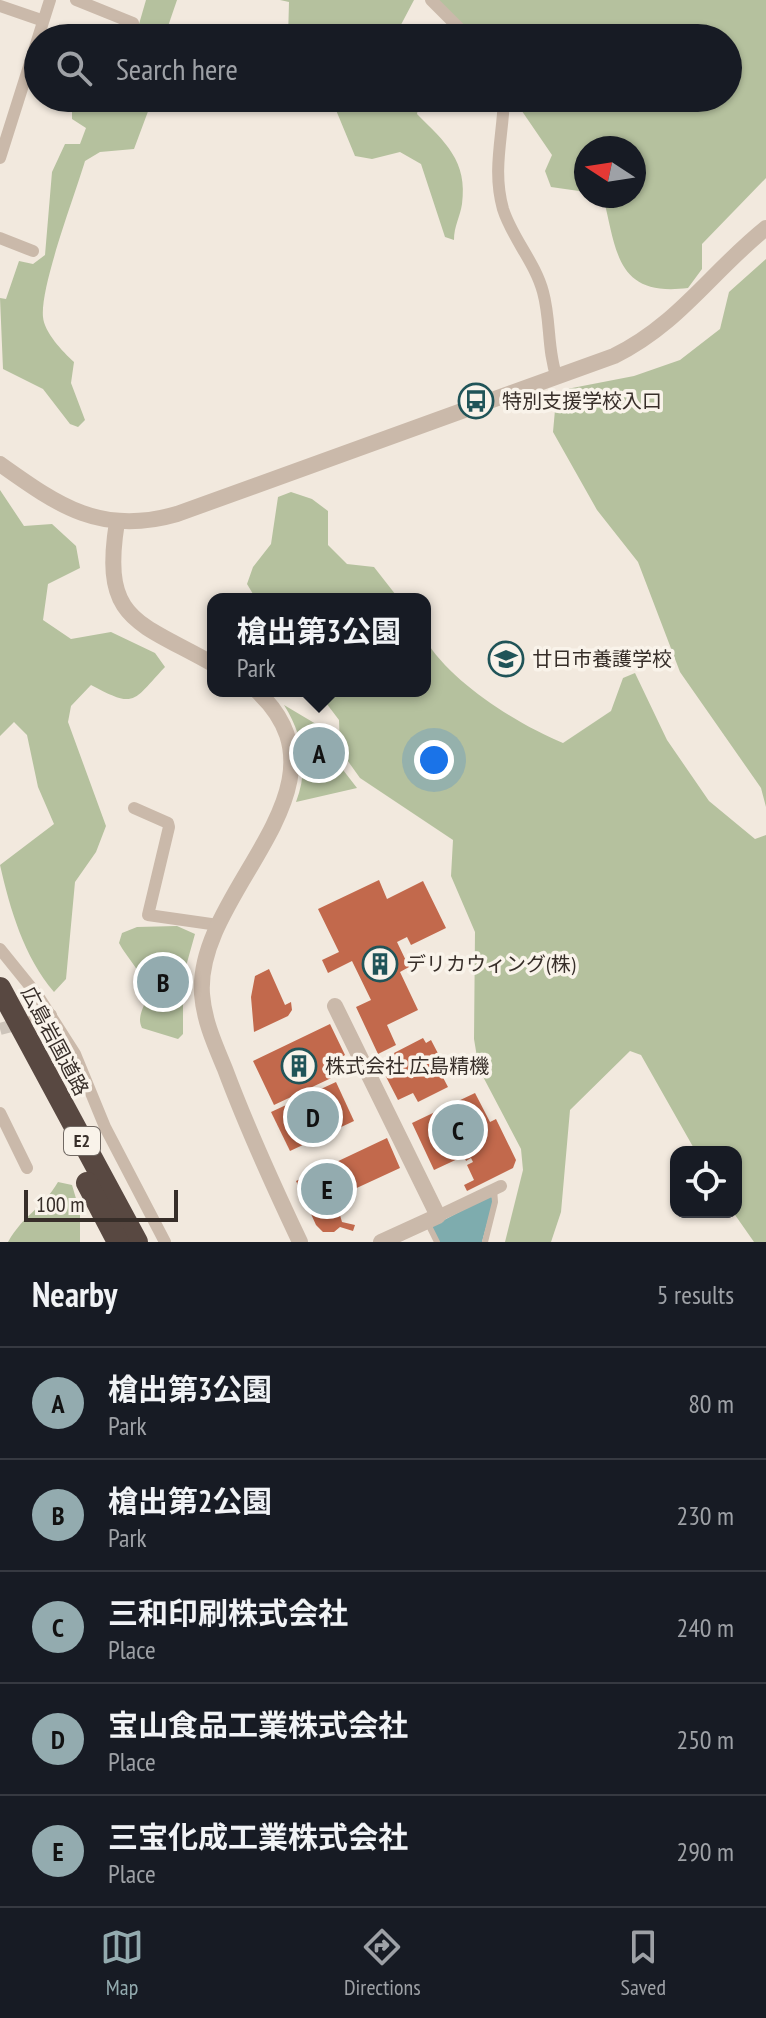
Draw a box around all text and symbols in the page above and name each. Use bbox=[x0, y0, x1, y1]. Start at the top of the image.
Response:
search box bbox=[24, 24, 742, 112]
icon: search bbox=[52, 46, 96, 90]
text: Search here bbox=[116, 49, 238, 88]
north arrow bbox=[574, 136, 646, 208]
bus stop icon: 特別支援学校入口 bbox=[457, 382, 495, 420]
place label: 特別支援学校入口 bbox=[502, 388, 662, 414]
popup bbox=[207, 593, 431, 697]
text: 槍出第3公園 bbox=[237, 611, 401, 650]
school or university icon: 廿日市養護学校 bbox=[487, 640, 525, 678]
place label: 廿日市養護学校 bbox=[532, 646, 672, 672]
text: Park bbox=[237, 651, 275, 684]
pin: A bbox=[293, 723, 345, 783]
your location bbox=[414, 740, 454, 780]
building icon: デリカウィング(株) bbox=[361, 945, 399, 983]
place label: デリカウィング(株) bbox=[406, 951, 576, 977]
pin: B bbox=[137, 952, 189, 1012]
street label: 広島岩国道路 bbox=[15, 982, 95, 1100]
building icon: 株式会社 広島精機 bbox=[280, 1047, 318, 1085]
place label: 株式会社 広島精機 bbox=[325, 1053, 489, 1079]
pin: D bbox=[287, 1087, 339, 1147]
pin: C bbox=[432, 1100, 484, 1160]
road number: E2 bbox=[64, 1127, 100, 1155]
map controls bbox=[670, 1146, 742, 1218]
button: locate bbox=[670, 1146, 742, 1218]
pin: E bbox=[301, 1159, 353, 1219]
scale bar bbox=[24, 1186, 178, 1222]
text: 100 m bbox=[36, 1190, 85, 1218]
text: Nearby bbox=[32, 1272, 117, 1316]
text: 5 results bbox=[657, 1278, 734, 1311]
text: 槍出第3公園 bbox=[108, 1369, 272, 1408]
text: A bbox=[51, 1387, 65, 1420]
text: 80 m bbox=[688, 1387, 734, 1420]
text: Park bbox=[108, 1409, 147, 1442]
text: 槍出第2公園 bbox=[108, 1481, 272, 1520]
text: B bbox=[52, 1499, 64, 1532]
text: 230 m bbox=[676, 1499, 734, 1532]
text: Park bbox=[108, 1521, 147, 1554]
text: 三和印刷株式会社 bbox=[108, 1593, 348, 1632]
text: C bbox=[52, 1611, 64, 1644]
text: 240 m bbox=[676, 1611, 734, 1644]
text: Place bbox=[108, 1633, 156, 1666]
text: 宝山食品工業株式会社 bbox=[108, 1705, 408, 1744]
text: D bbox=[51, 1723, 65, 1756]
text: 250 m bbox=[676, 1723, 734, 1756]
text: Place bbox=[108, 1745, 156, 1778]
text: 三宝化成工業株式会社 bbox=[108, 1817, 408, 1856]
text: E bbox=[52, 1835, 64, 1868]
text: 290 m bbox=[676, 1835, 734, 1868]
text: Place bbox=[108, 1857, 156, 1890]
tab: Map bbox=[100, 1925, 144, 2001]
tab: Directions bbox=[344, 1925, 421, 2001]
tab: Saved bbox=[621, 1925, 666, 2001]

